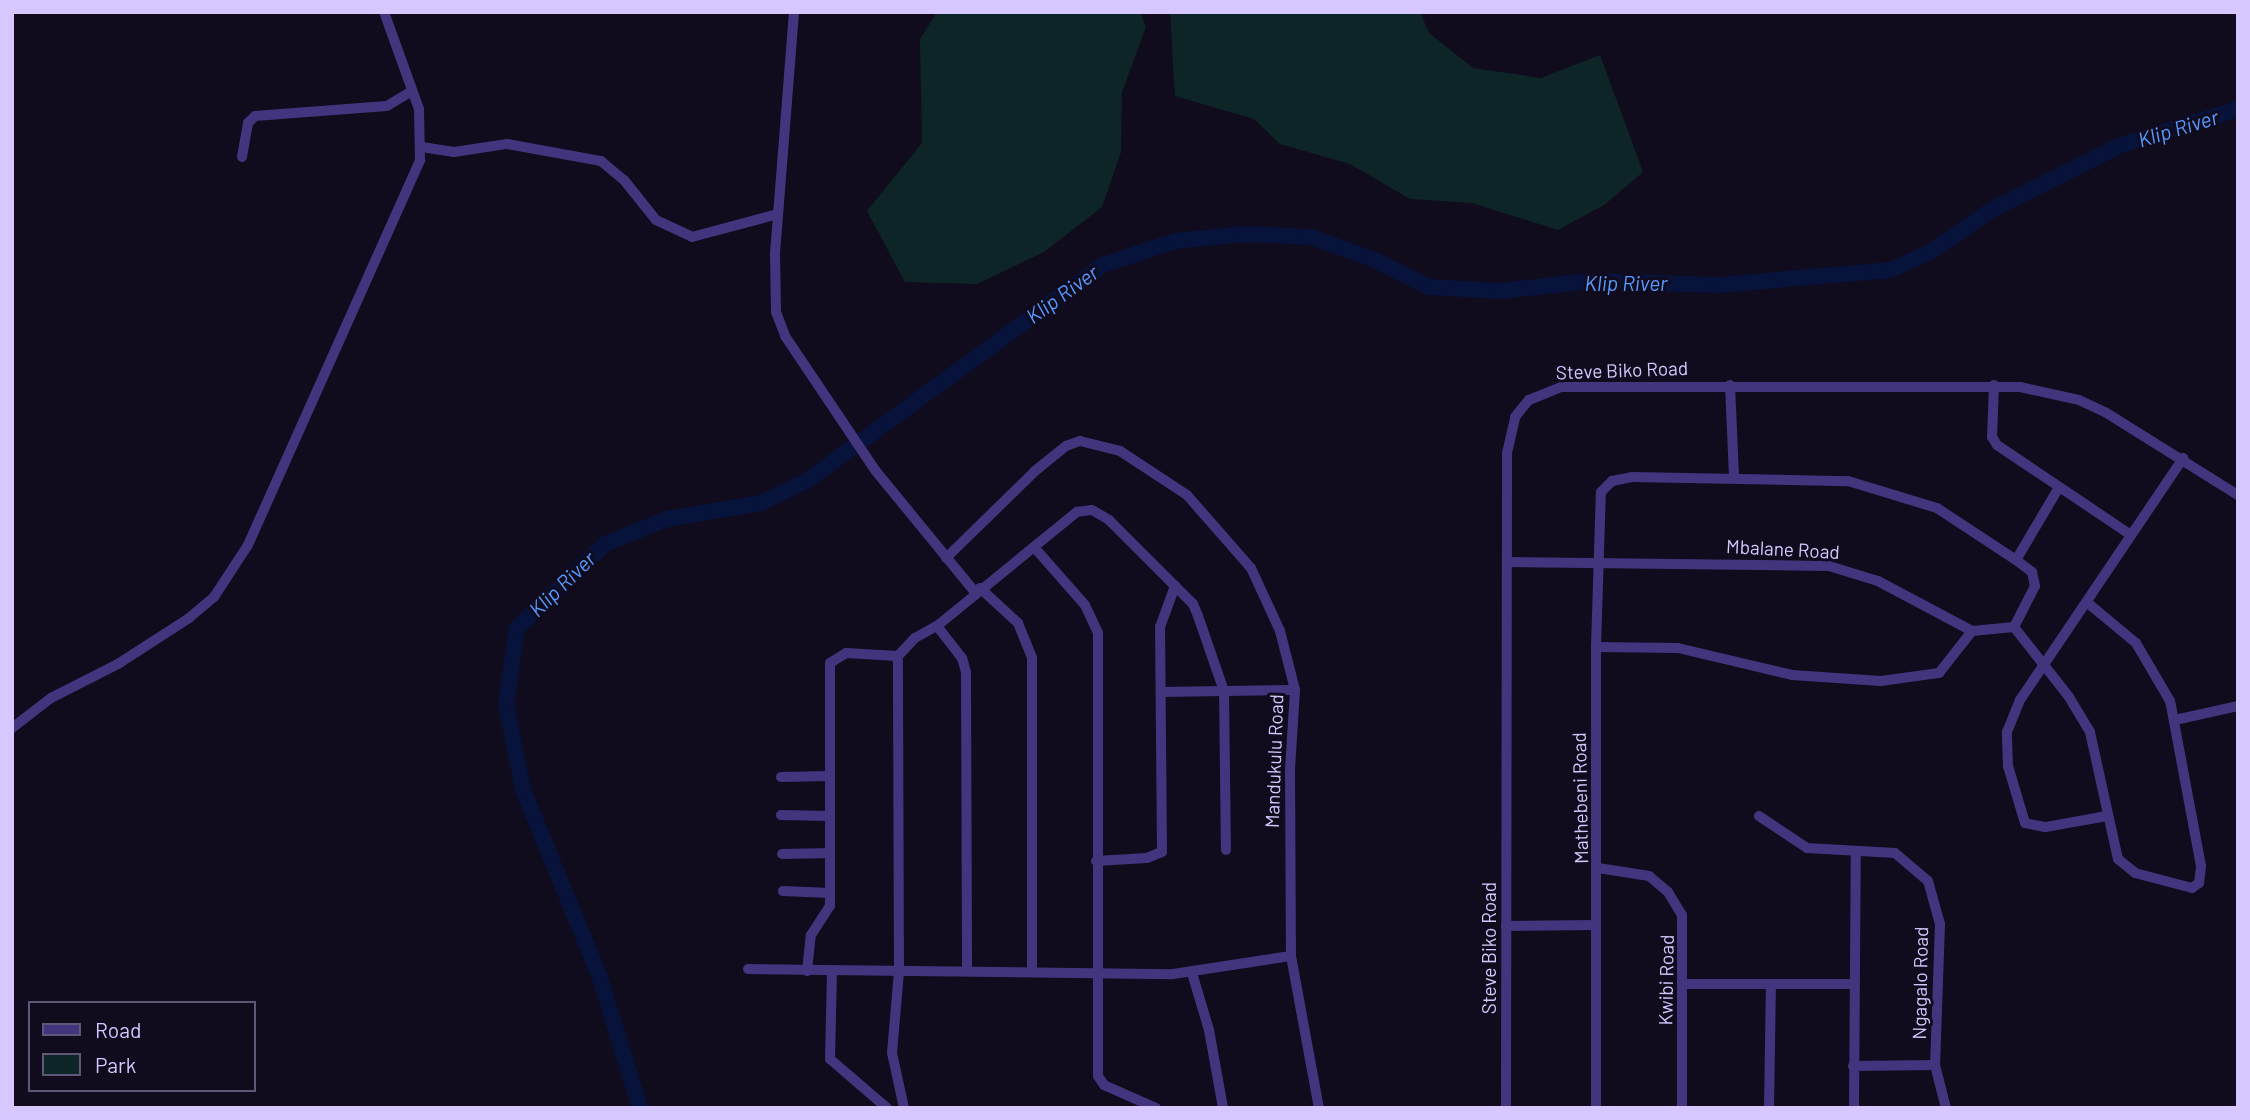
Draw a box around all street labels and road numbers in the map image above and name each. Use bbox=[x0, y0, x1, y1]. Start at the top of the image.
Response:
street label: Steve Biko Road bbox=[1555, 356, 1689, 384]
street label: Mbalane Road bbox=[1726, 535, 1840, 563]
street label: Mandukulu Road bbox=[1260, 694, 1288, 828]
street label: Mathebeni Road bbox=[1567, 732, 1593, 864]
street label: Steve Biko Road bbox=[1478, 882, 1500, 1014]
street label: Ngagalo Road bbox=[1908, 926, 1932, 1040]
street label: Kwibi Road bbox=[1654, 934, 1678, 1026]

